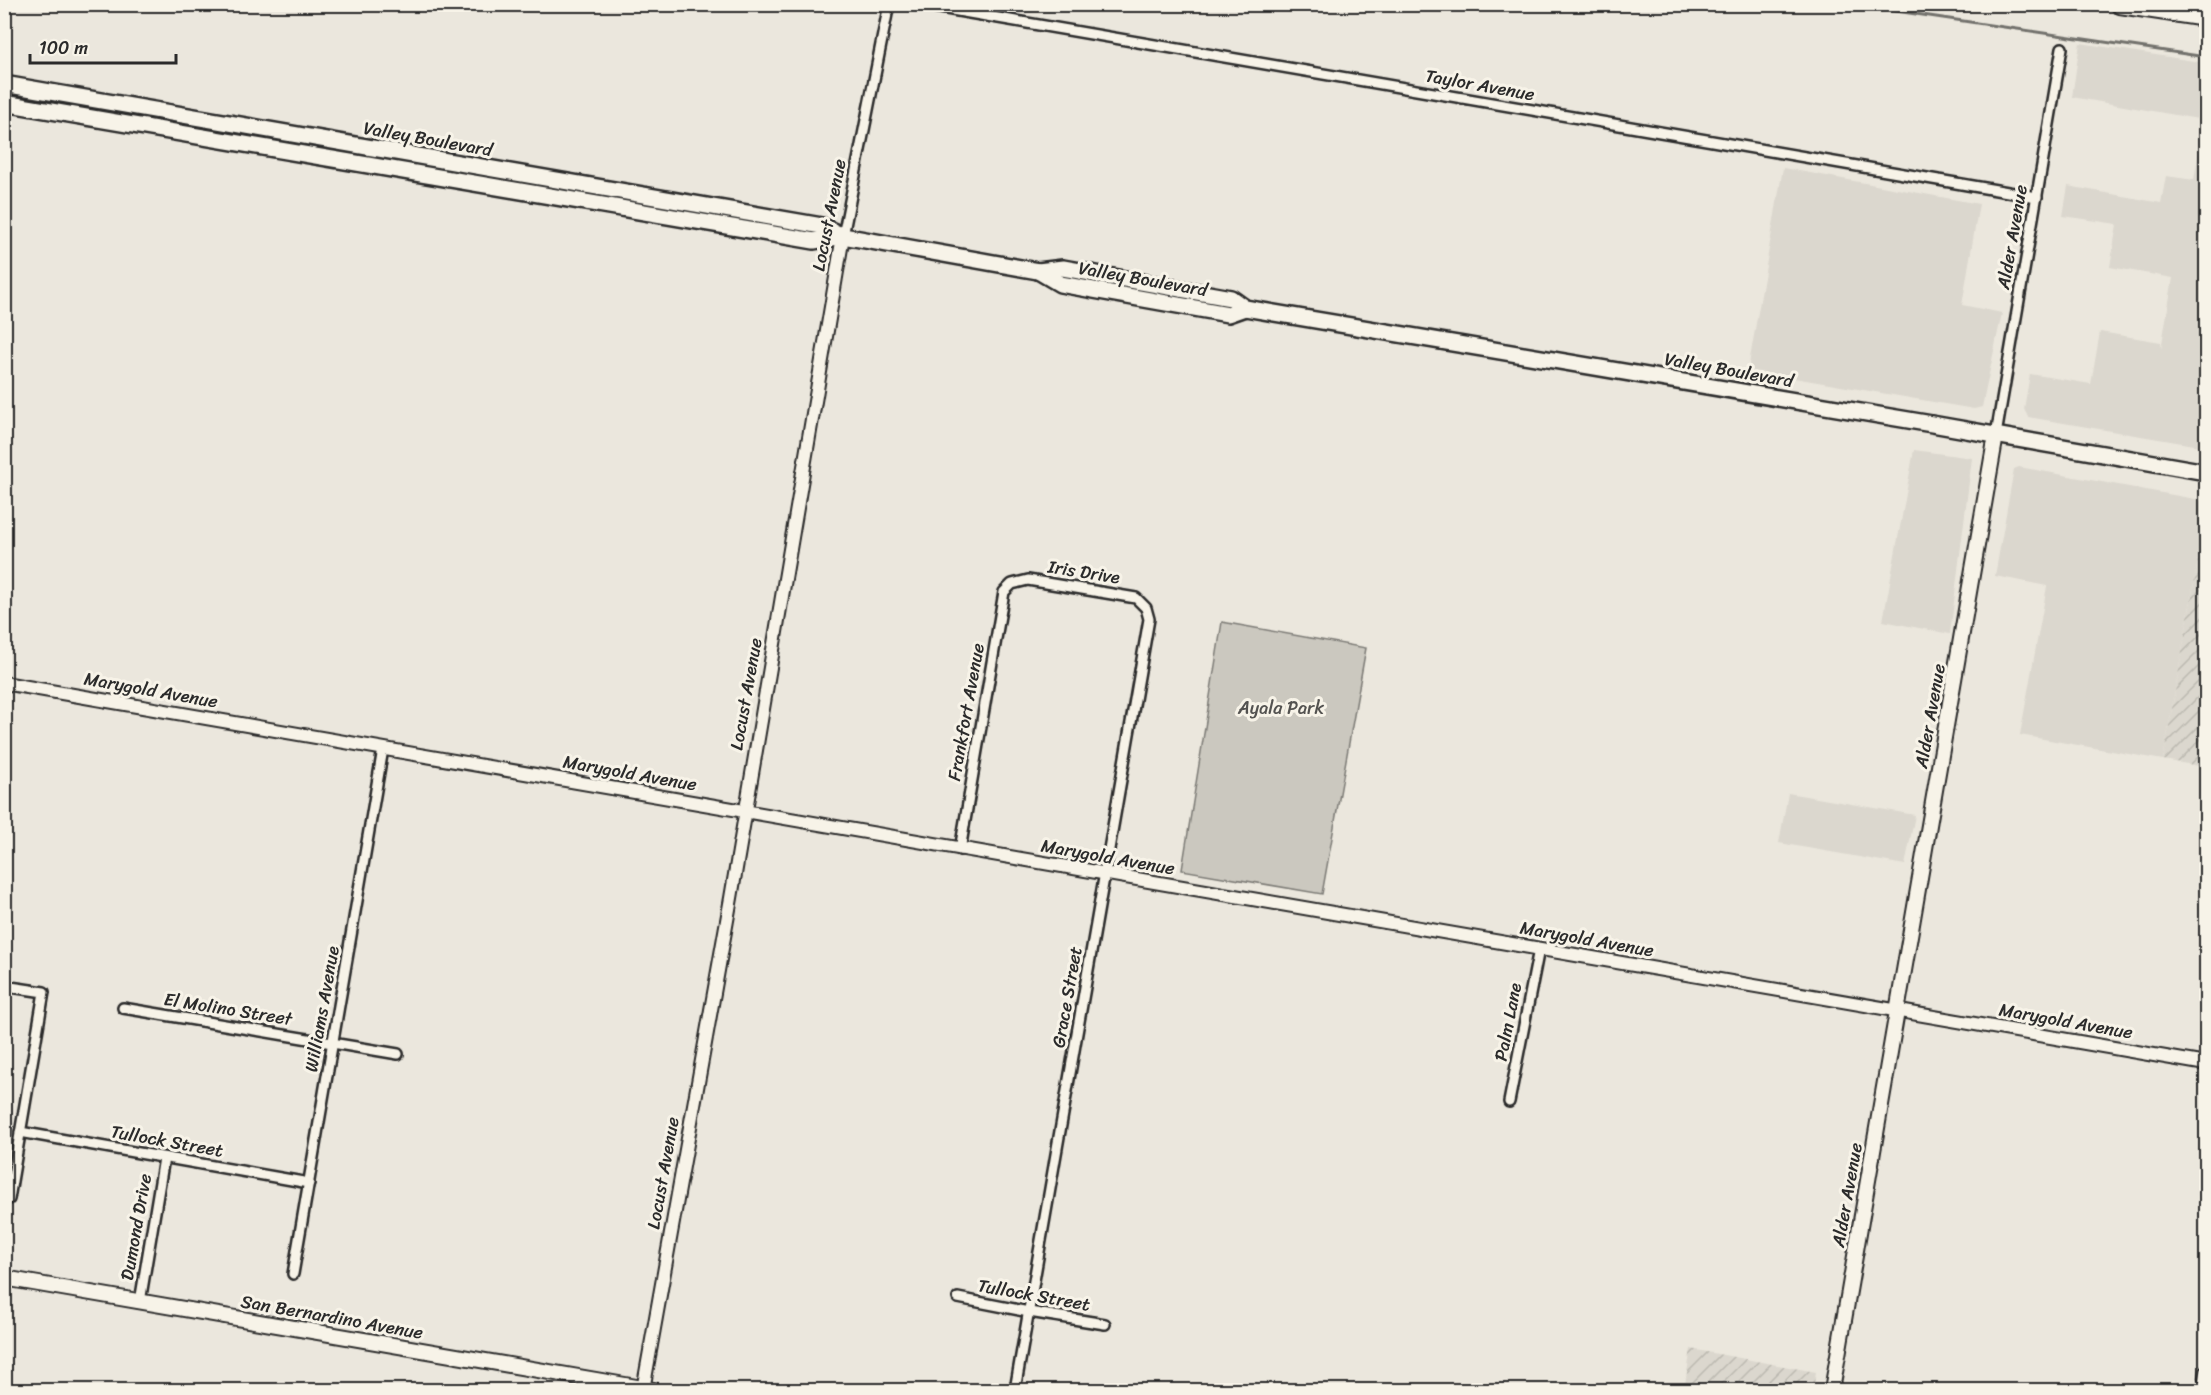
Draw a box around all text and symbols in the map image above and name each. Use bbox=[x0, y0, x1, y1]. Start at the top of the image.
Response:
scale bar bbox=[30, 27, 176, 65]
text: 100 m bbox=[39, 32, 88, 64]
street label: Taylor Avenue bbox=[1423, 60, 1537, 110]
street label: Valley Boulevard bbox=[361, 112, 496, 166]
street label: Locust Avenue bbox=[802, 156, 856, 274]
street label: Alder Avenue bbox=[1987, 182, 2037, 293]
street label: Valley Boulevard bbox=[1076, 252, 1211, 306]
street label: Valley Boulevard bbox=[1662, 343, 1797, 397]
street label: Iris Drive bbox=[1045, 550, 1123, 594]
street label: Locust Avenue bbox=[720, 635, 772, 753]
street label: Frankfort Avenue bbox=[938, 641, 994, 783]
street label: Alder Avenue bbox=[1905, 661, 1955, 772]
street label: Marygold Avenue bbox=[82, 662, 220, 718]
park label: Ayala Park bbox=[1237, 692, 1324, 724]
street label: Marygold Avenue bbox=[561, 745, 699, 801]
street label: Marygold Avenue bbox=[1039, 829, 1177, 885]
street label: Marygold Avenue bbox=[1518, 911, 1656, 967]
street label: Williams Avenue bbox=[295, 943, 349, 1075]
street label: Grace Street bbox=[1042, 944, 1092, 1050]
street label: Palm Lane bbox=[1485, 980, 1531, 1064]
street label: El Molino Street bbox=[162, 983, 295, 1035]
street label: Marygold Avenue bbox=[1997, 993, 2135, 1049]
street label: Locust Avenue bbox=[637, 1114, 689, 1232]
street label: Tullock Street bbox=[108, 1115, 226, 1167]
street label: Alder Avenue bbox=[1822, 1140, 1872, 1251]
street label: Dumond Drive bbox=[111, 1171, 161, 1283]
street label: Tullock Street bbox=[975, 1269, 1093, 1321]
street label: San Bernardino Avenue bbox=[238, 1285, 426, 1349]

